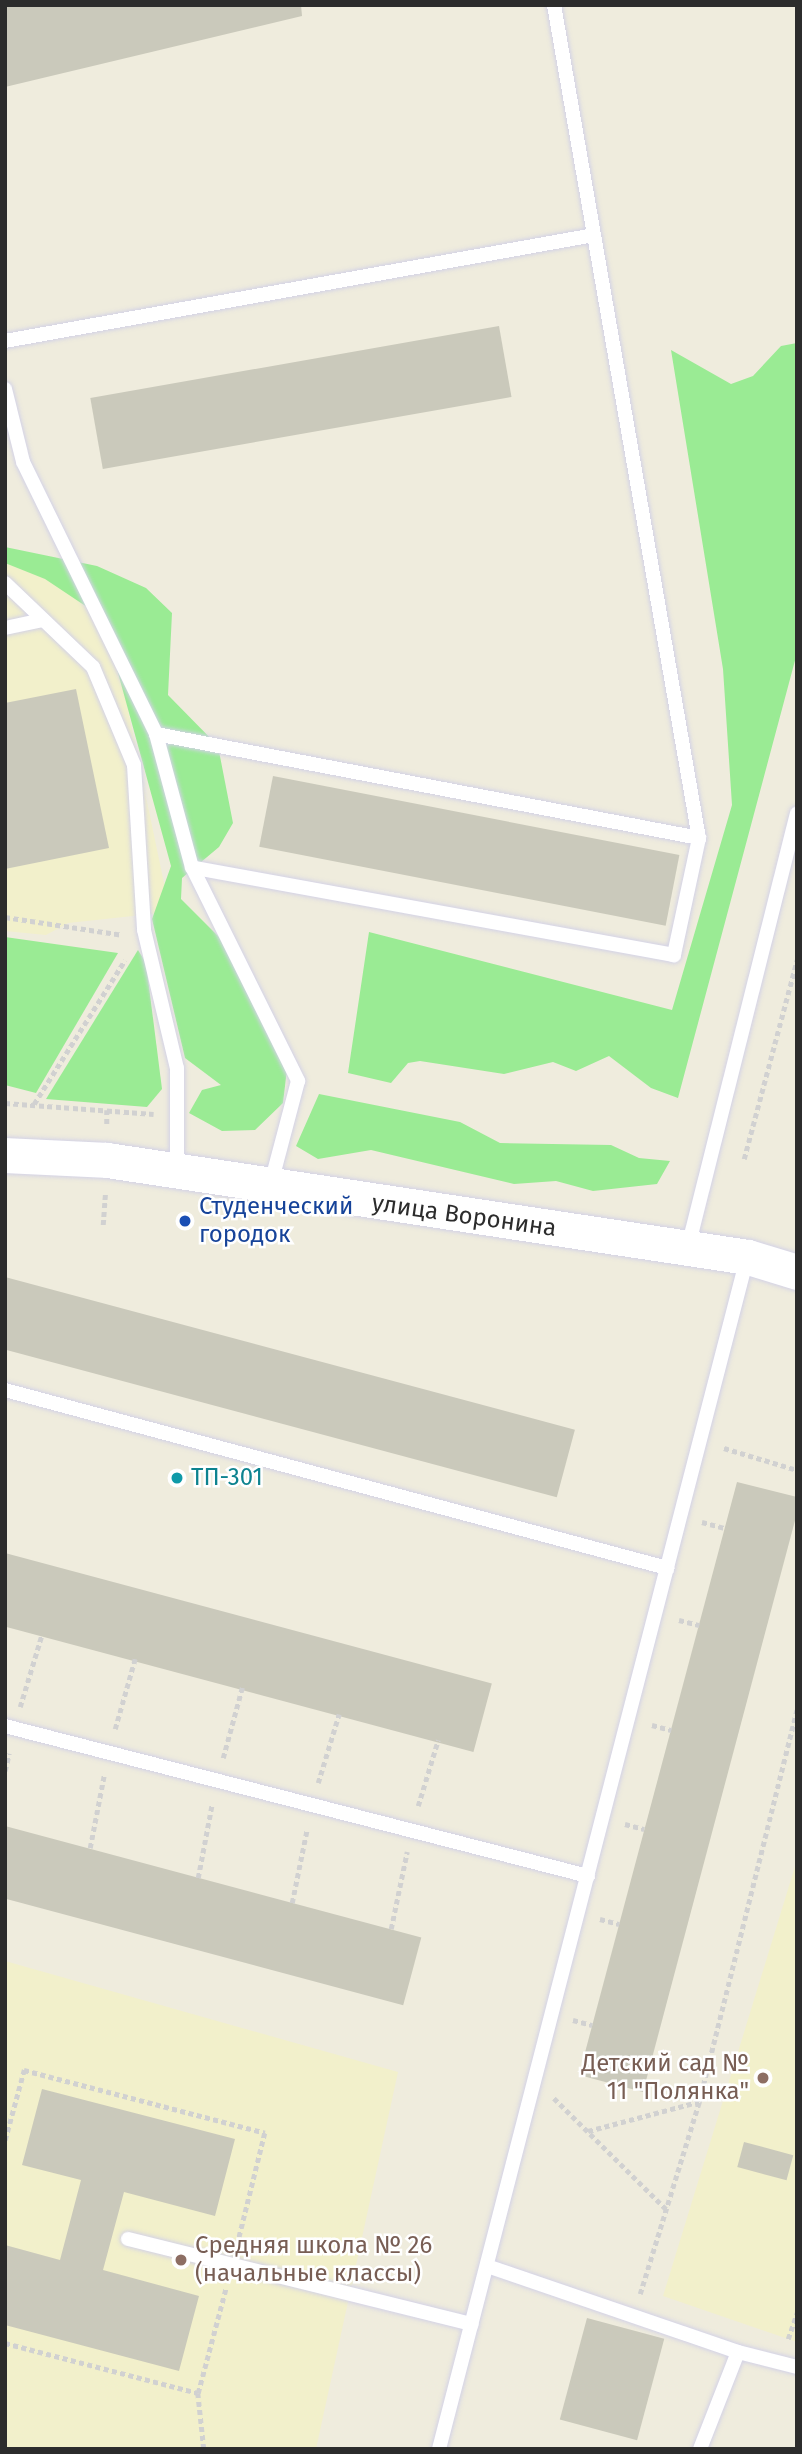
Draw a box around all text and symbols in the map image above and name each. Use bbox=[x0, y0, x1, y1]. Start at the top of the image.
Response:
street label: улица Воронина bbox=[370, 1189, 558, 1243]
place label: Студенческий городок bbox=[199, 1193, 353, 1249]
marker: Студенческий городок bbox=[177, 1213, 193, 1229]
place label: ТП-301 bbox=[191, 1464, 263, 1492]
marker: ТП-301 bbox=[169, 1470, 185, 1486]
place label: Детский сад № 11 "Полянка" bbox=[582, 2050, 749, 2106]
marker: Детский сад № 11 "Полянка" bbox=[755, 2070, 771, 2086]
place label: Средняя школа № 26 (начальные классы) bbox=[195, 2232, 432, 2288]
marker: Средняя школа № 26 (начальные классы) bbox=[173, 2252, 189, 2268]

